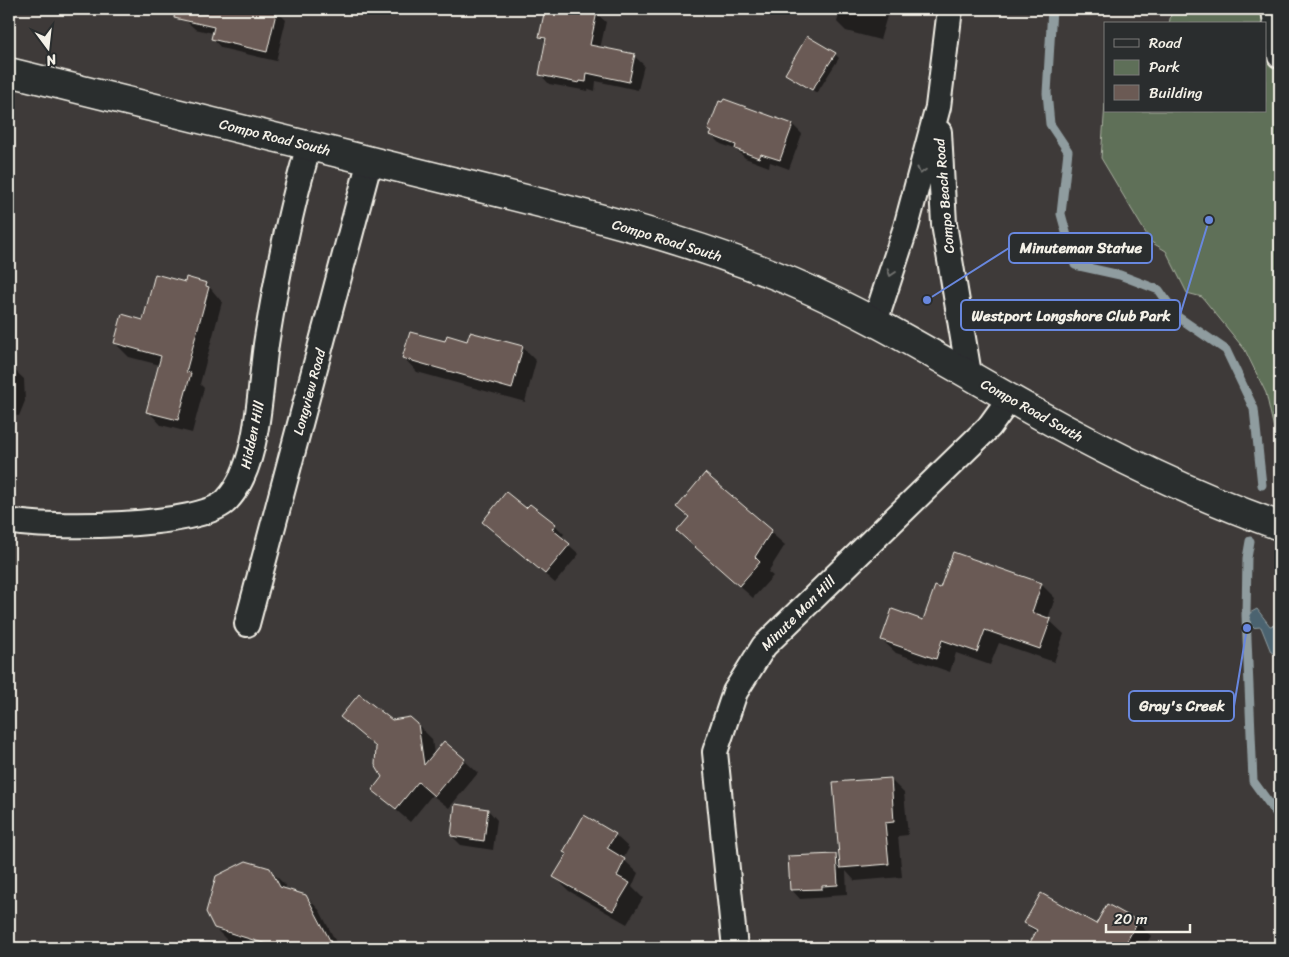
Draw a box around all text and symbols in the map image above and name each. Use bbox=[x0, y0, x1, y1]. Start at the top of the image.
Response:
north arrow bbox=[22, 22, 72, 72]
legend bbox=[1104, 22, 1266, 112]
text: Road bbox=[1149, 30, 1182, 56]
text: N bbox=[43, 46, 60, 73]
text: Park bbox=[1149, 54, 1180, 80]
text: Building bbox=[1149, 80, 1203, 106]
street label: Compo Road South bbox=[217, 112, 333, 163]
street label: Compo Beach Road bbox=[927, 136, 962, 254]
one-way arrow bbox=[916, 167, 927, 176]
street label: Compo Road South bbox=[609, 212, 725, 269]
callout: Minuteman Statue bbox=[1009, 233, 1152, 263]
text: Minuteman Statue bbox=[1019, 235, 1143, 261]
one-way arrow bbox=[887, 268, 897, 277]
callout: Westport Longshore Club Park bbox=[961, 300, 1180, 330]
text: Westport Longshore Club Park bbox=[971, 303, 1172, 329]
street label: Longview Road bbox=[286, 345, 333, 438]
street label: Compo Road South bbox=[976, 372, 1088, 449]
street label: Hidden Hill bbox=[233, 398, 272, 471]
street label: Minute Man Hill bbox=[755, 569, 843, 657]
callout: Gray's Creek bbox=[1129, 691, 1234, 721]
text: Gray's Creek bbox=[1138, 693, 1226, 719]
scale bar bbox=[1106, 902, 1190, 934]
text: 20 m bbox=[1114, 906, 1148, 932]

